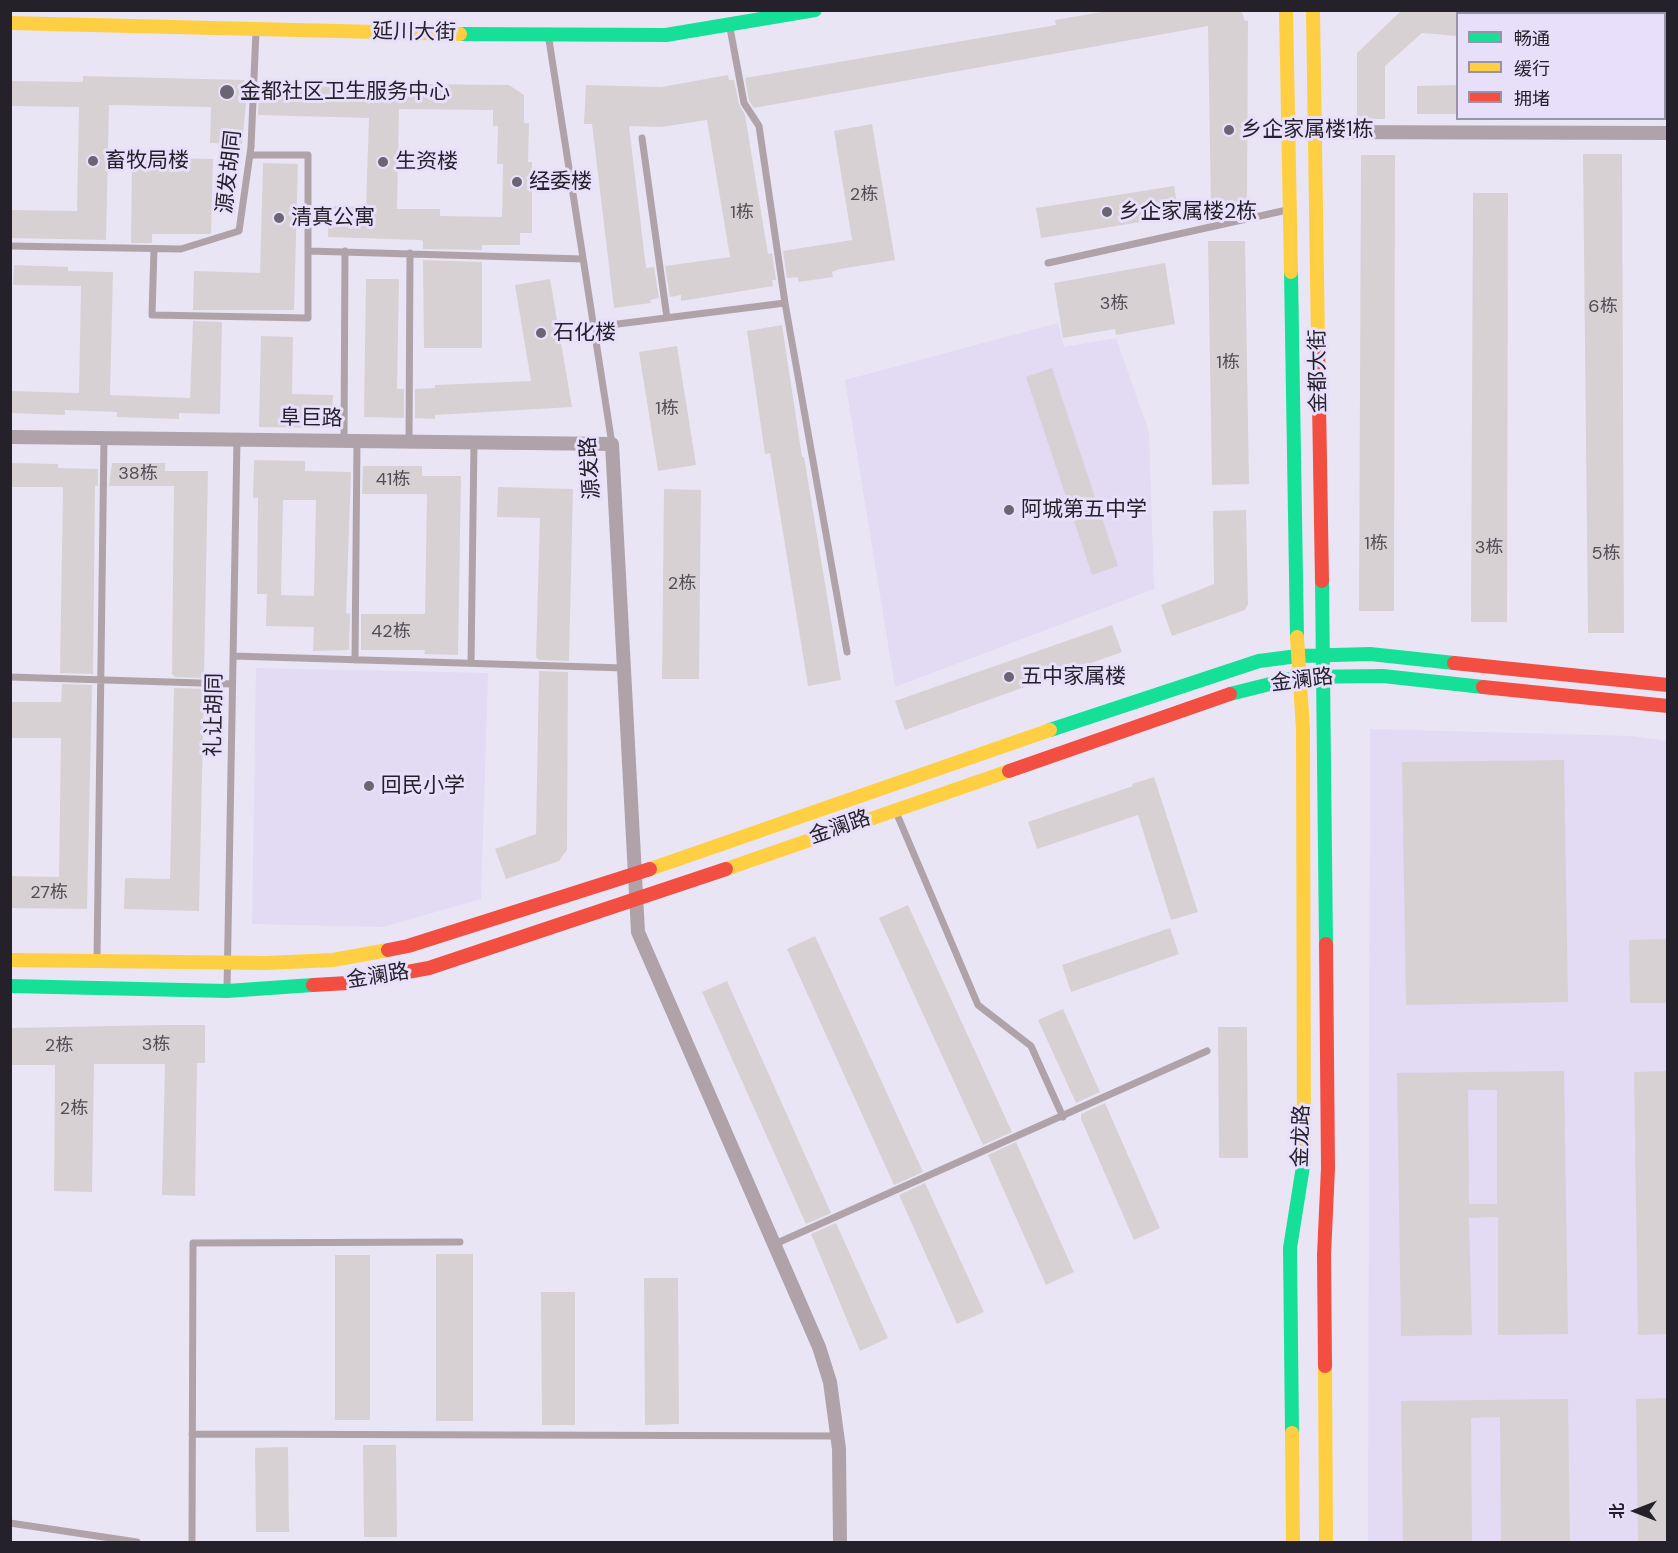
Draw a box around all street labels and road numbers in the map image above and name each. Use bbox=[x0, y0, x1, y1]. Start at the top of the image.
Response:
street label: 延川大街 bbox=[372, 20, 456, 46]
street label: 源发胡同 bbox=[213, 129, 247, 215]
street label: 金都大街 bbox=[1306, 329, 1332, 413]
street label: 阜巨路 bbox=[279, 406, 343, 432]
street label: 源发路 bbox=[576, 436, 606, 500]
street label: 金澜路 bbox=[1269, 665, 1335, 697]
street label: 礼让胡同 bbox=[202, 673, 228, 757]
street label: 金澜路 bbox=[806, 806, 874, 850]
street label: 金澜路 bbox=[345, 960, 411, 994]
street label: 金龙路 bbox=[1288, 1104, 1316, 1168]

